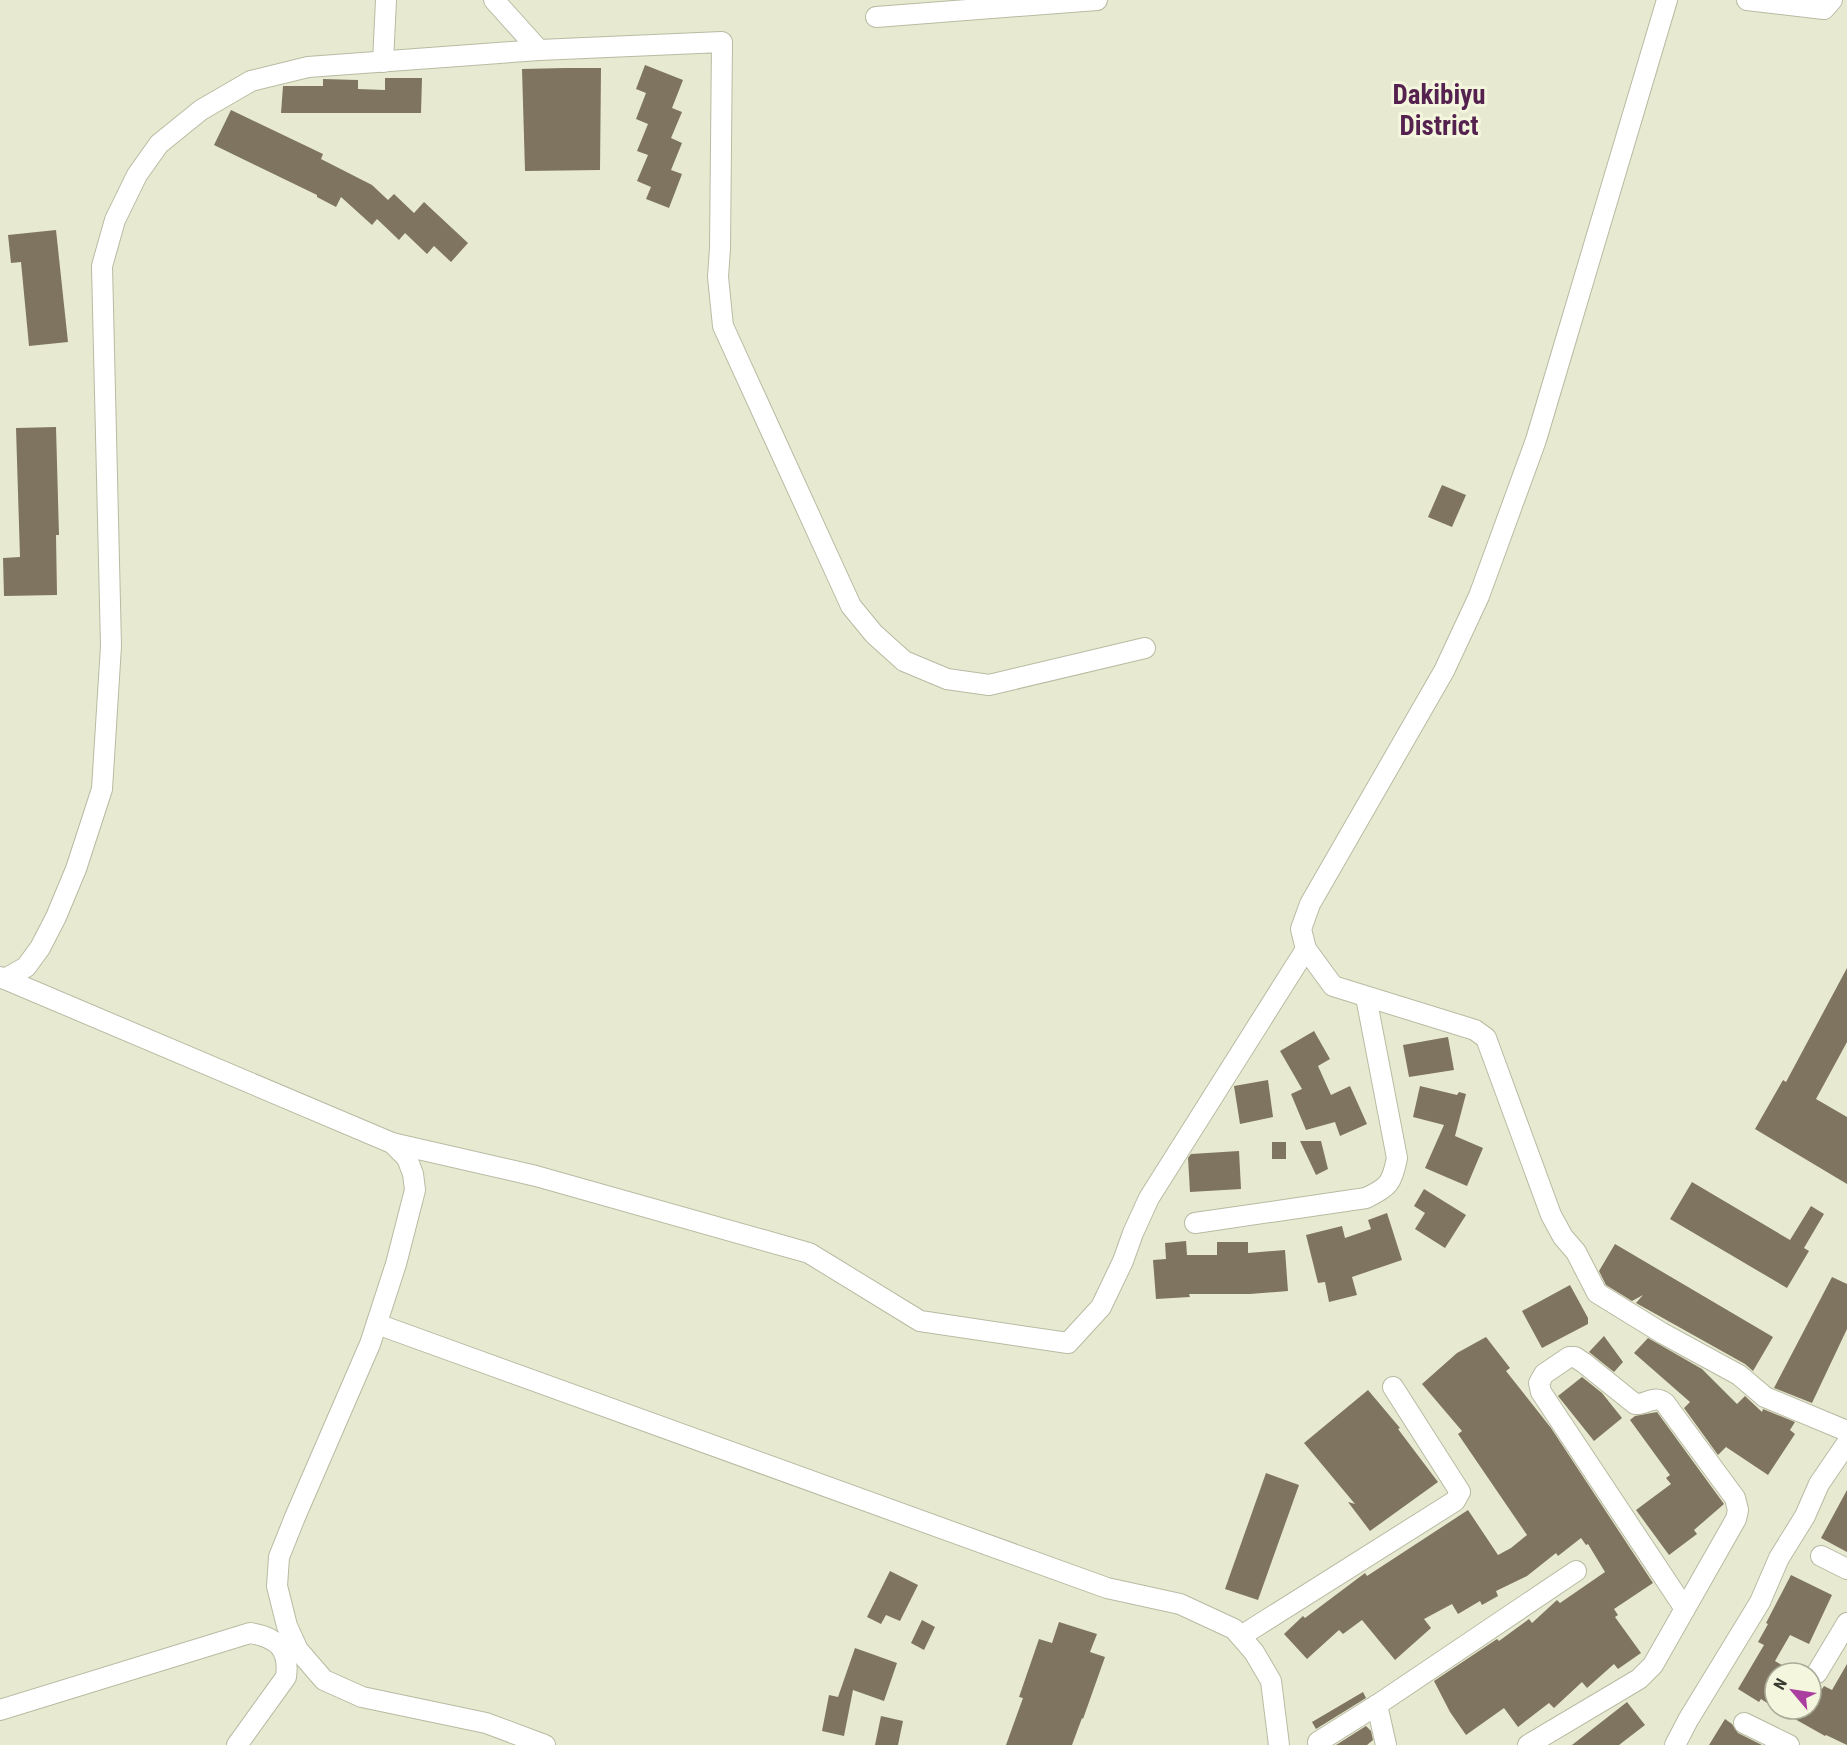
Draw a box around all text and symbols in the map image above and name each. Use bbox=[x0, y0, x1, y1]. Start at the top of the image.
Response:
district label: Dakibiyu District bbox=[1392, 79, 1486, 142]
north arrow bbox=[1763, 1661, 1823, 1721]
text: N bbox=[1770, 1675, 1791, 1693]

